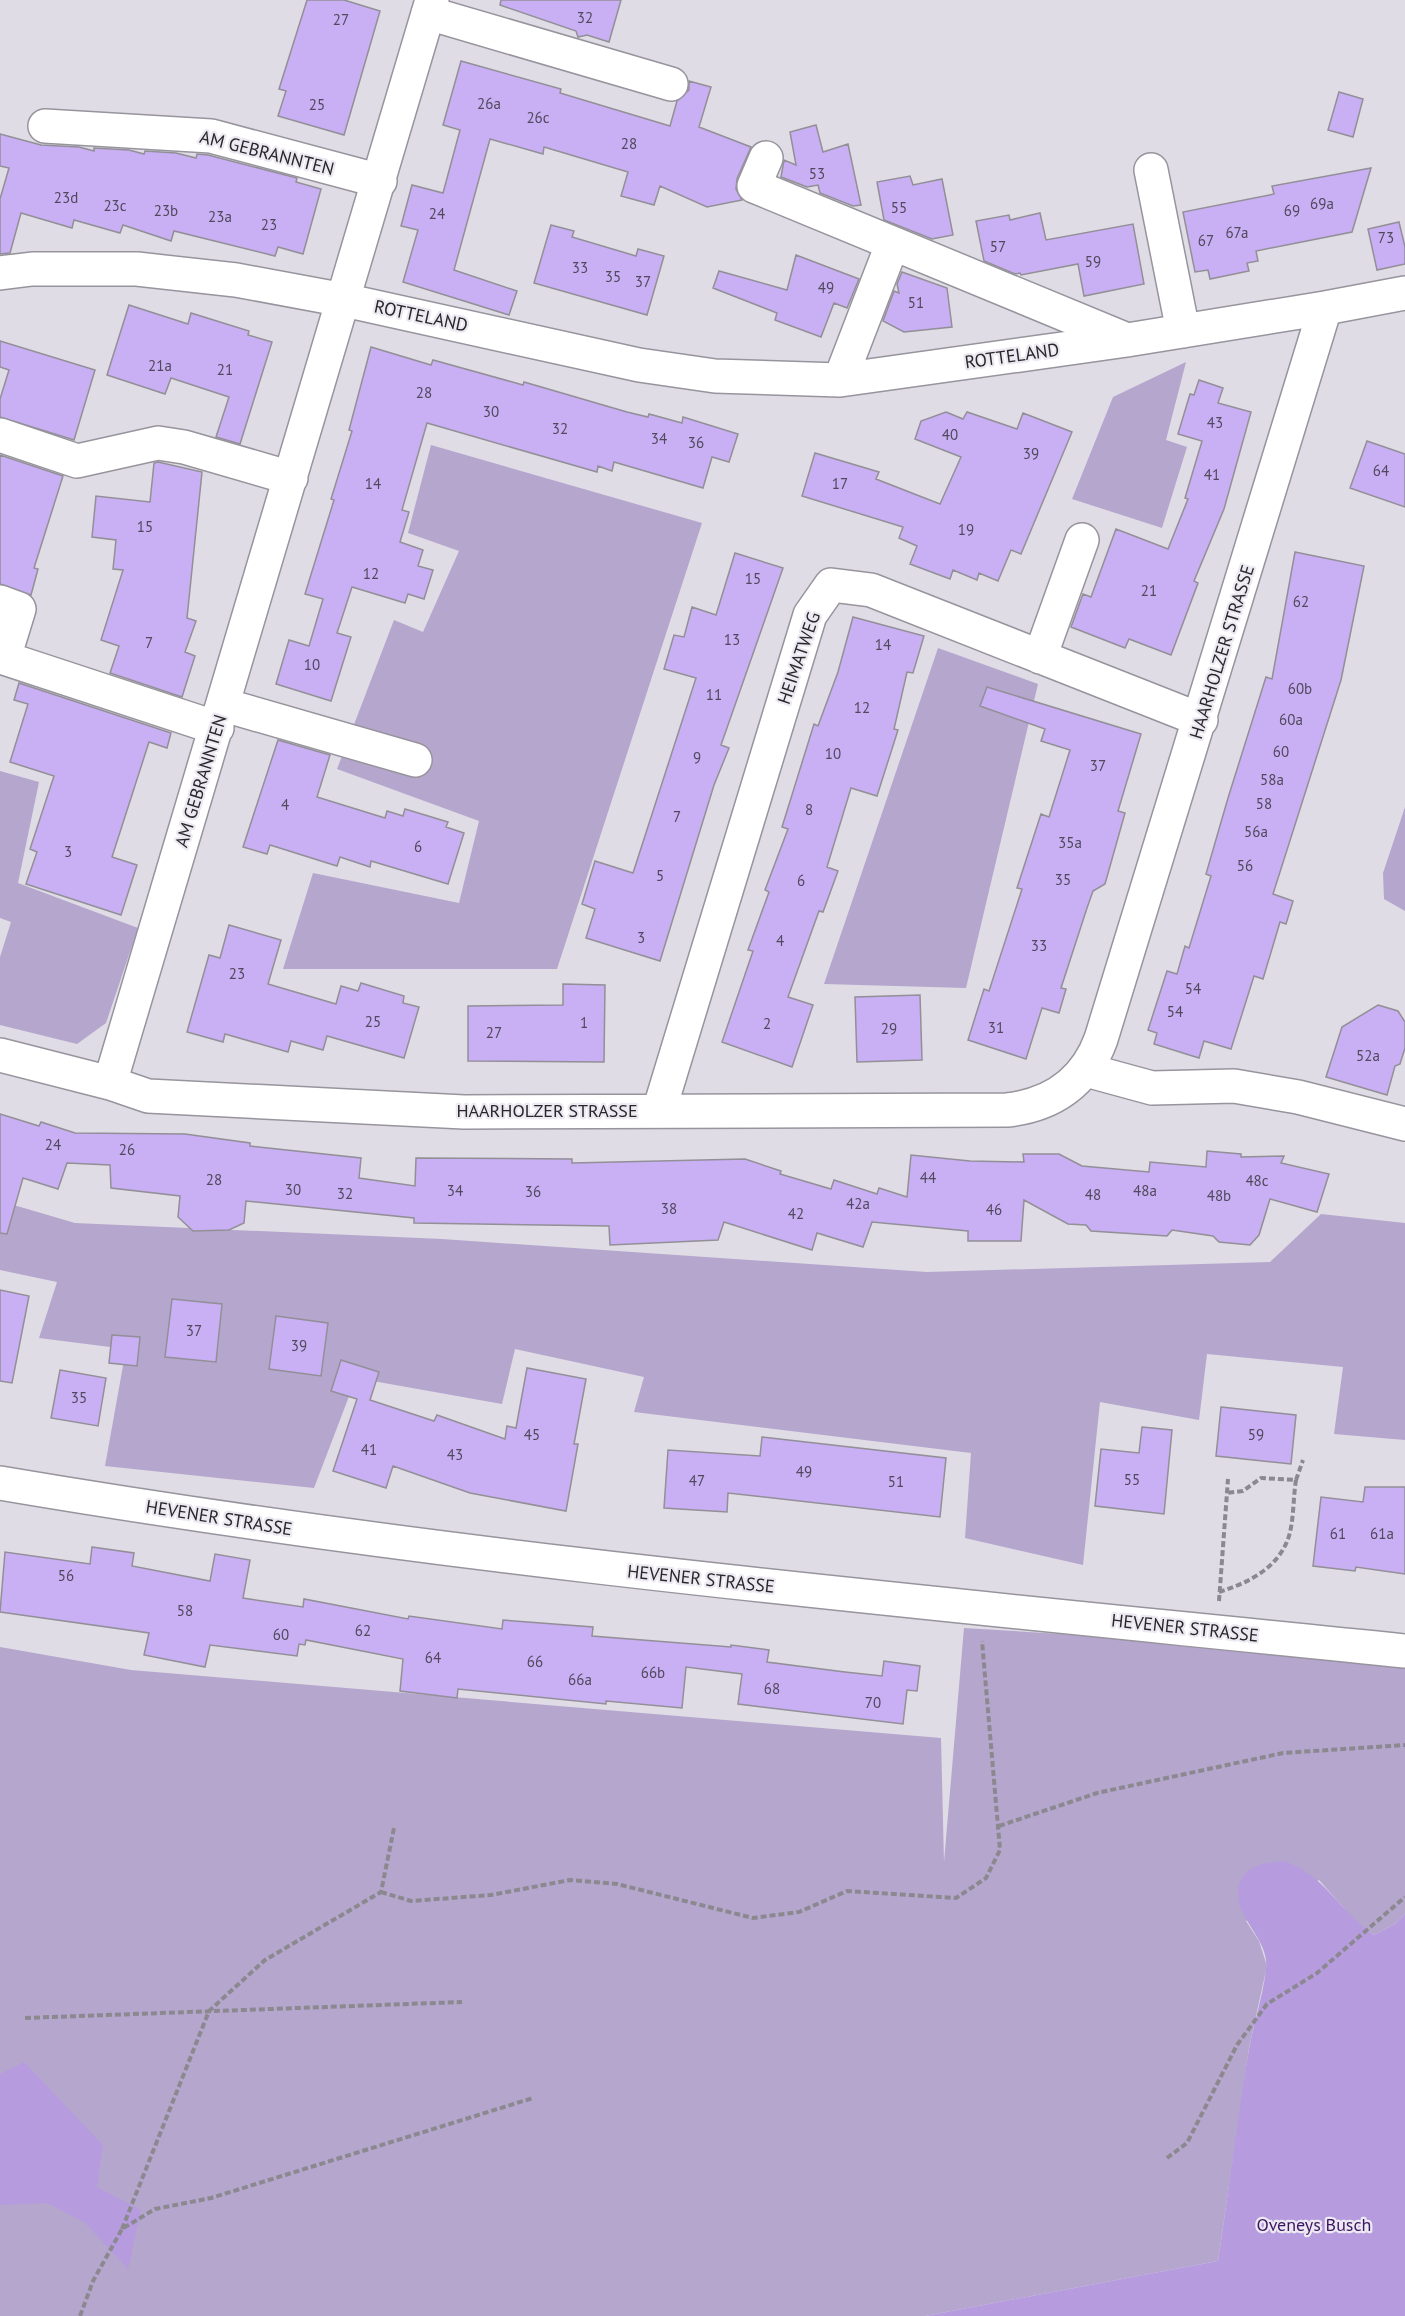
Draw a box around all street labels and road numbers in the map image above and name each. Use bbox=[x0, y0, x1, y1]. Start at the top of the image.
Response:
street label: AM GEBRANNTEN bbox=[198, 125, 337, 180]
street label: ROTTELAND bbox=[372, 294, 470, 337]
street label: ROTTELAND bbox=[963, 337, 1061, 374]
street label: HAARHOLZER STRASSE bbox=[1184, 562, 1259, 742]
street label: HEIMATWEG bbox=[772, 609, 825, 707]
street label: AM GEBRANNTEN bbox=[169, 712, 232, 850]
street label: HAARHOLZER STRASSE bbox=[456, 1099, 638, 1122]
street label: HEVENER STRASSE bbox=[144, 1495, 294, 1540]
street label: HEVENER STRASSE bbox=[626, 1559, 776, 1598]
street label: HEVENER STRASSE bbox=[1110, 1608, 1260, 1647]

